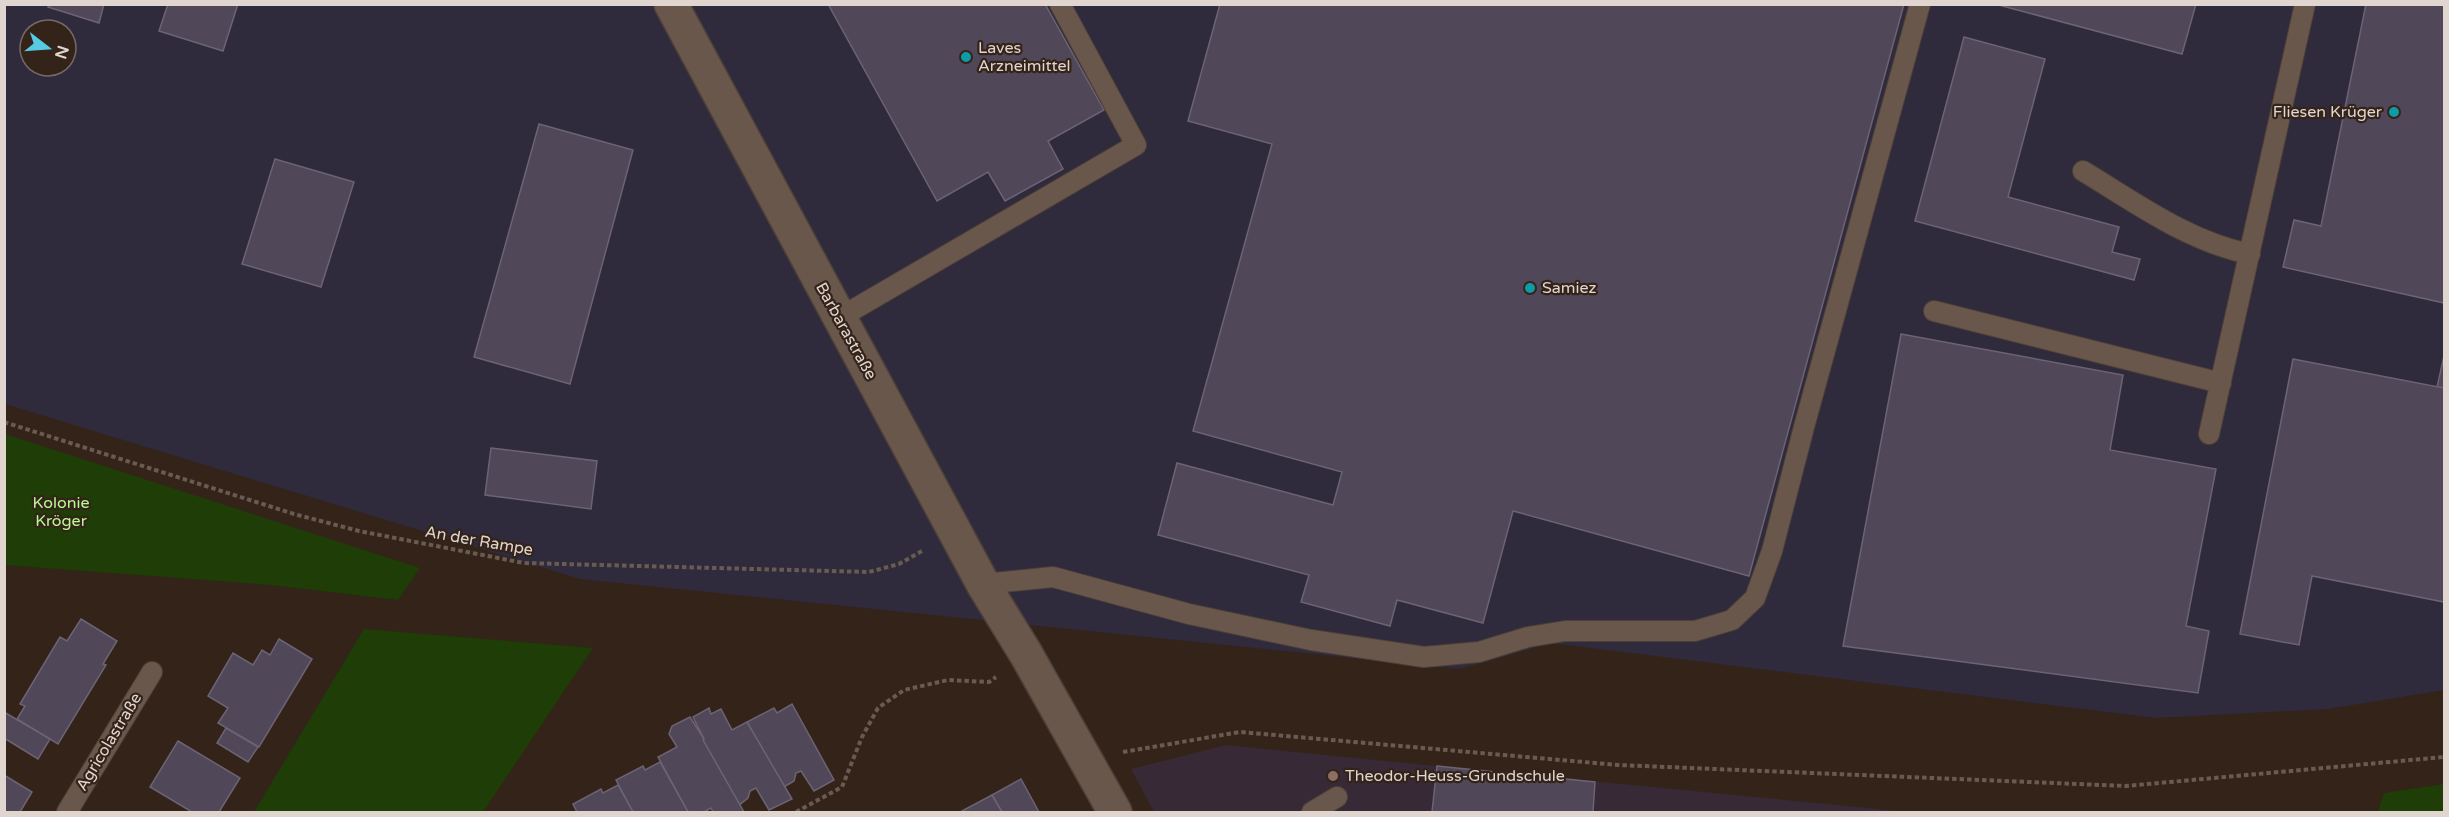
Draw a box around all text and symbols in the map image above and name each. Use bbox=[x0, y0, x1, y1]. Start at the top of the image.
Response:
north arrow bbox=[18, 18, 78, 78]
place label: Laves Arzneimittel bbox=[978, 38, 1071, 76]
text: N bbox=[50, 43, 73, 61]
marker: Laves Arzneimittel bbox=[959, 50, 973, 64]
place label: Fliesen Krüger bbox=[2273, 102, 2383, 122]
marker: Fliesen Krüger bbox=[2387, 105, 2401, 119]
place label: Samiez bbox=[1542, 278, 1597, 298]
street label: Barbarastraße bbox=[811, 279, 881, 383]
marker: Samiez bbox=[1523, 281, 1537, 295]
park label: Kolonie Kröger bbox=[33, 493, 89, 531]
street label: An der Rampe bbox=[423, 522, 535, 560]
street label: Agricolastraße bbox=[72, 689, 146, 795]
place label: Theodor-Heuss-Grundschule bbox=[1345, 766, 1565, 786]
marker: Theodor-Heuss-Grundschule bbox=[1326, 769, 1340, 783]

